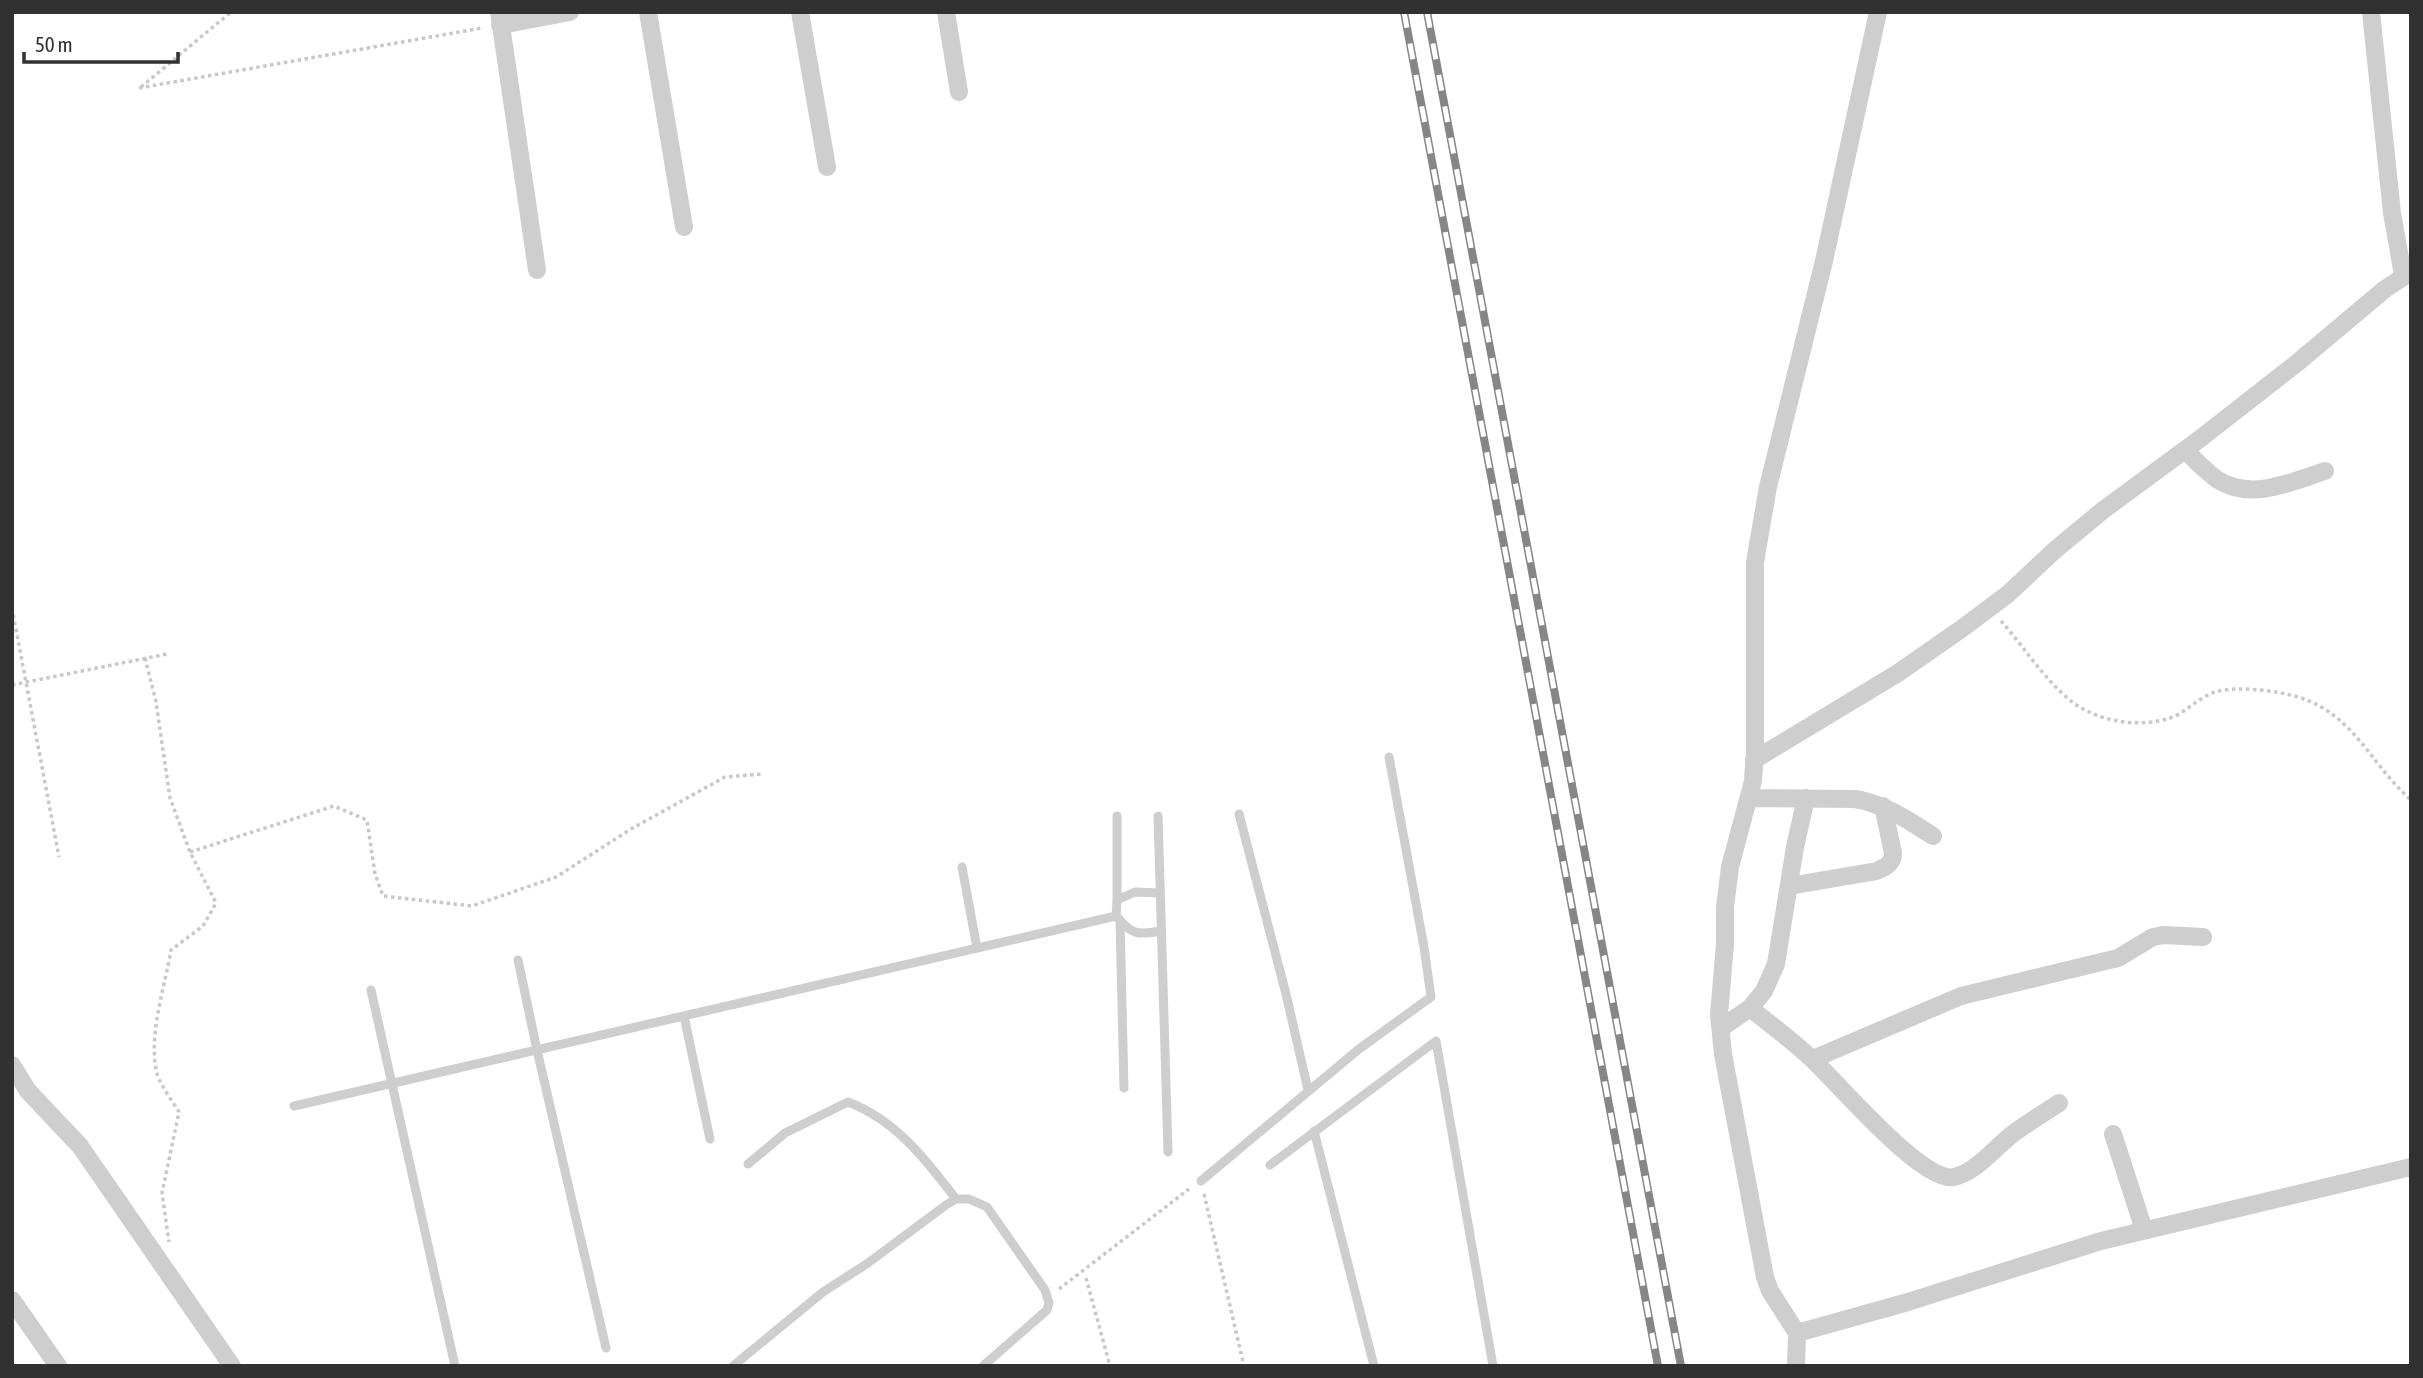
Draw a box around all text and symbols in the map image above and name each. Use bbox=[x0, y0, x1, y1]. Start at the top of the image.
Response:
scale bar bbox=[24, 21, 178, 65]
text: 50 m bbox=[35, 32, 73, 56]

